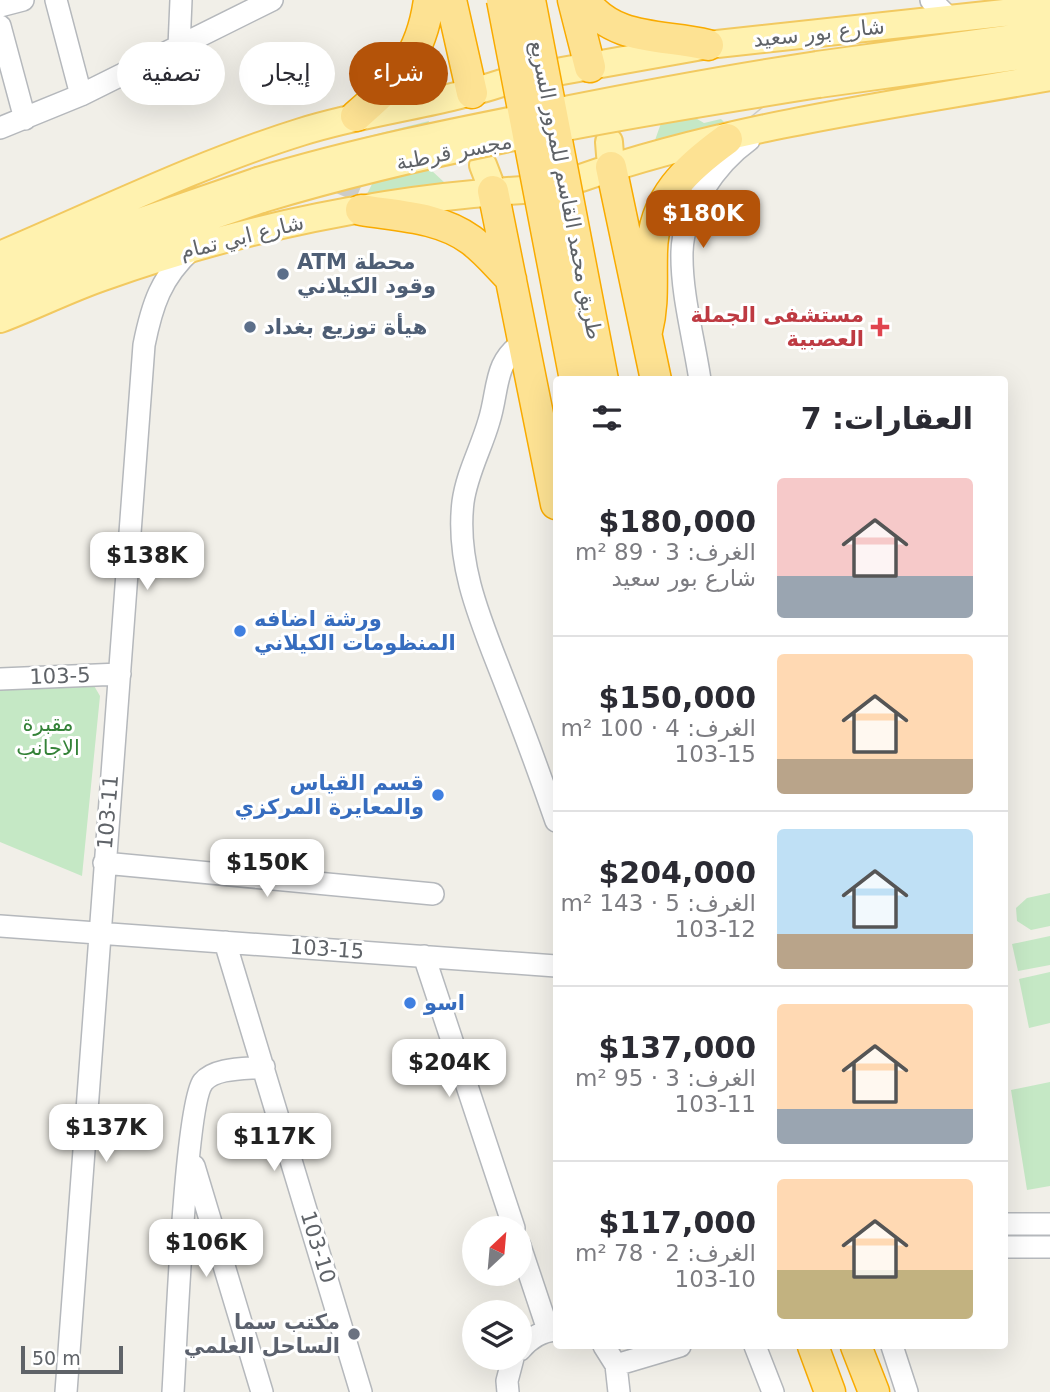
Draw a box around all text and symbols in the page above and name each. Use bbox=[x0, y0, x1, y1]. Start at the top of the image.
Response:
street label: شارع بور سعيد bbox=[752, 14, 886, 52]
street label: طريق محمد القاسم للمرور السريع bbox=[524, 38, 607, 342]
chip: تصفية bbox=[117, 42, 225, 105]
chip: إيجار bbox=[239, 42, 335, 105]
chip: شراء bbox=[349, 42, 448, 105]
street label: مجسر قرطبة bbox=[394, 129, 514, 175]
pin: $180K bbox=[654, 190, 752, 250]
text: $180K bbox=[662, 200, 744, 226]
street label: شارع ابي تمام bbox=[178, 210, 306, 264]
place label: ATM محطة وقود الكيلاني bbox=[297, 250, 436, 298]
marker: ATM محطة وقود الكيلاني bbox=[275, 266, 291, 282]
place label: مستشفى الجملة العصبية bbox=[690, 303, 864, 351]
place label: هيأة توزيع بغداد bbox=[264, 312, 427, 339]
marker: مستشفى الجملة العصبية bbox=[870, 317, 890, 337]
marker: هيأة توزيع بغداد bbox=[242, 319, 258, 335]
icon: filters bbox=[588, 399, 626, 437]
text: العقارات: 7 bbox=[801, 401, 973, 436]
text: $180,000 bbox=[598, 504, 756, 539]
icon: home bbox=[833, 506, 917, 590]
pin: $138K bbox=[98, 532, 196, 592]
text: الغرف: 3 · 89 m² bbox=[575, 539, 756, 565]
text: $138K bbox=[106, 542, 188, 568]
text: شارع بور سعيد bbox=[611, 565, 756, 591]
place label: ورشة اضافه المنظومات الكيلاني bbox=[254, 607, 456, 655]
marker: ورشة اضافه المنظومات الكيلاني bbox=[232, 623, 248, 639]
street label: 103-5 bbox=[29, 663, 91, 689]
text: $150,000 bbox=[598, 680, 756, 715]
icon: home bbox=[833, 682, 917, 766]
park label: مقبرة الاجانب bbox=[16, 712, 80, 760]
text: الغرف: 4 · 100 m² bbox=[560, 715, 756, 741]
text: 103-15 bbox=[675, 741, 756, 767]
place label: قسم القياس والمعايرة المركزي bbox=[235, 771, 424, 820]
street label: 103-11 bbox=[93, 774, 123, 850]
marker: قسم القياس والمعايرة المركزي bbox=[430, 787, 446, 803]
pin: $150K bbox=[218, 839, 316, 899]
text: $150K bbox=[226, 849, 308, 875]
text: $204,000 bbox=[598, 855, 756, 890]
icon: home bbox=[833, 857, 917, 941]
text: الغرف: 5 · 143 m² bbox=[560, 890, 756, 916]
text: 103-12 bbox=[675, 916, 756, 942]
street label: 103-15 bbox=[289, 934, 365, 964]
place label: اسو bbox=[423, 991, 465, 1015]
marker: اسو bbox=[402, 995, 418, 1011]
text: $137,000 bbox=[598, 1030, 756, 1065]
icon: home bbox=[833, 1032, 917, 1116]
pin: $204K bbox=[400, 1040, 498, 1099]
text: $204K bbox=[408, 1049, 490, 1075]
text: الغرف: 3 · 95 m² bbox=[575, 1065, 756, 1091]
text: 103-11 bbox=[675, 1091, 756, 1117]
pin: $137K bbox=[57, 1104, 155, 1164]
text: $137K bbox=[65, 1114, 147, 1140]
pin: $117K bbox=[225, 1114, 323, 1173]
text: $117K bbox=[233, 1123, 315, 1149]
text: $117,000 bbox=[598, 1205, 756, 1240]
icon: home bbox=[833, 1207, 917, 1291]
street label: 103-10 bbox=[296, 1208, 340, 1286]
north arrow bbox=[462, 1216, 532, 1286]
map controls bbox=[462, 1216, 532, 1370]
pin: $106K bbox=[157, 1220, 255, 1279]
text: $106K bbox=[165, 1229, 247, 1255]
text: الغرف: 2 · 78 m² bbox=[575, 1240, 756, 1266]
text: 103-10 bbox=[675, 1266, 756, 1292]
button: layers bbox=[462, 1300, 532, 1370]
place label: مكتب سما الساحل العلمي bbox=[184, 1310, 340, 1358]
marker: مكتب سما الساحل العلمي bbox=[346, 1326, 362, 1342]
scale bar bbox=[21, 1343, 122, 1375]
text: 50 m bbox=[32, 1347, 81, 1369]

